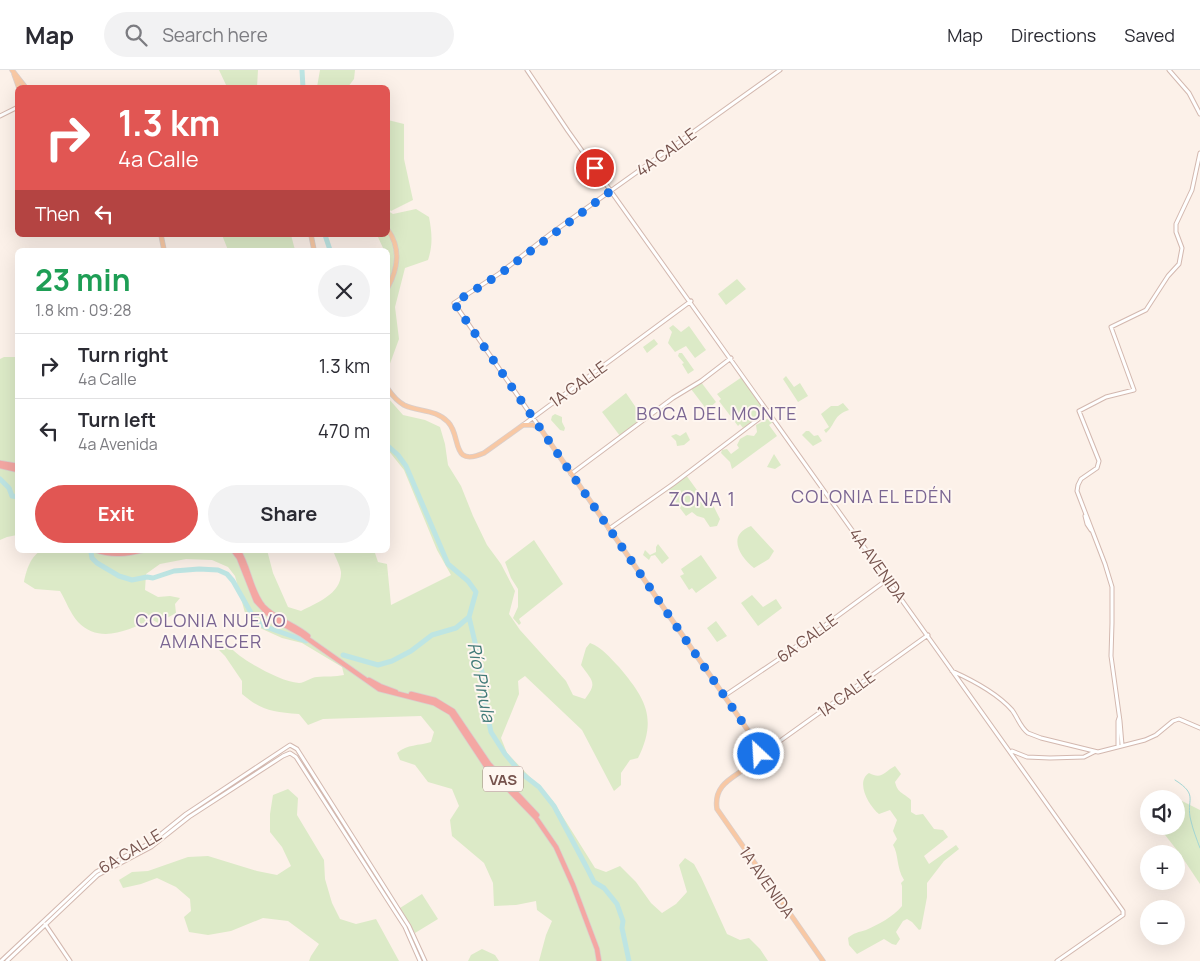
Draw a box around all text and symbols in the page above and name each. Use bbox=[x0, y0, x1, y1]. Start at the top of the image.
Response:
search box bbox=[104, 12, 454, 57]
text: Map bbox=[25, 18, 74, 51]
icon: search bbox=[122, 21, 150, 49]
text: Search here bbox=[162, 22, 268, 48]
text: Map bbox=[947, 23, 983, 47]
text: Directions bbox=[1011, 23, 1096, 47]
text: Saved bbox=[1124, 23, 1175, 47]
text: 1.3 km bbox=[118, 99, 220, 147]
icon: right bbox=[35, 105, 100, 170]
street label: 4A CALLE bbox=[631, 123, 701, 181]
text: 4a Calle bbox=[118, 144, 199, 174]
pin bbox=[574, 147, 616, 189]
icon: arrive bbox=[581, 154, 609, 182]
icon: left bbox=[90, 200, 118, 228]
text: Then bbox=[35, 201, 80, 227]
text: 23 min bbox=[35, 259, 130, 300]
button: close bbox=[318, 265, 370, 317]
text: 1.8 km · 09:28 bbox=[35, 299, 132, 321]
text: Turn right bbox=[78, 342, 168, 368]
icon: right bbox=[35, 352, 63, 380]
text: 1.3 km bbox=[319, 353, 370, 379]
street label: 1A CALLE bbox=[545, 356, 611, 412]
text: 4a Calle bbox=[78, 368, 137, 390]
district label: BOCA DEL MONTE bbox=[636, 401, 798, 425]
text: Turn left bbox=[78, 407, 156, 433]
icon: left bbox=[35, 417, 63, 445]
text: 470 m bbox=[318, 418, 370, 444]
text: 4a Avenida bbox=[78, 433, 158, 455]
district label: COLONIA EL EDÉN bbox=[791, 484, 953, 508]
button: Exit bbox=[35, 485, 198, 543]
button: Share bbox=[208, 485, 370, 543]
district label: ZONA 1 bbox=[668, 486, 736, 512]
street label: 4A AVENIDA bbox=[844, 523, 912, 607]
district label: COLONIA NUEVO AMANECER bbox=[135, 608, 287, 653]
street label: 6A CALLE bbox=[772, 609, 842, 667]
water label: Río Pinula bbox=[463, 640, 502, 725]
street label: 1A CALLE bbox=[813, 666, 879, 722]
position arrow bbox=[732, 727, 784, 779]
road number: VAS bbox=[483, 766, 523, 792]
map controls bbox=[1140, 790, 1185, 945]
button: sound bbox=[1140, 790, 1185, 835]
street label: 6A CALLE bbox=[94, 824, 166, 878]
street label: 1A AVENIDA bbox=[734, 842, 800, 922]
button: + bbox=[1140, 845, 1185, 890]
button: − bbox=[1140, 900, 1185, 945]

